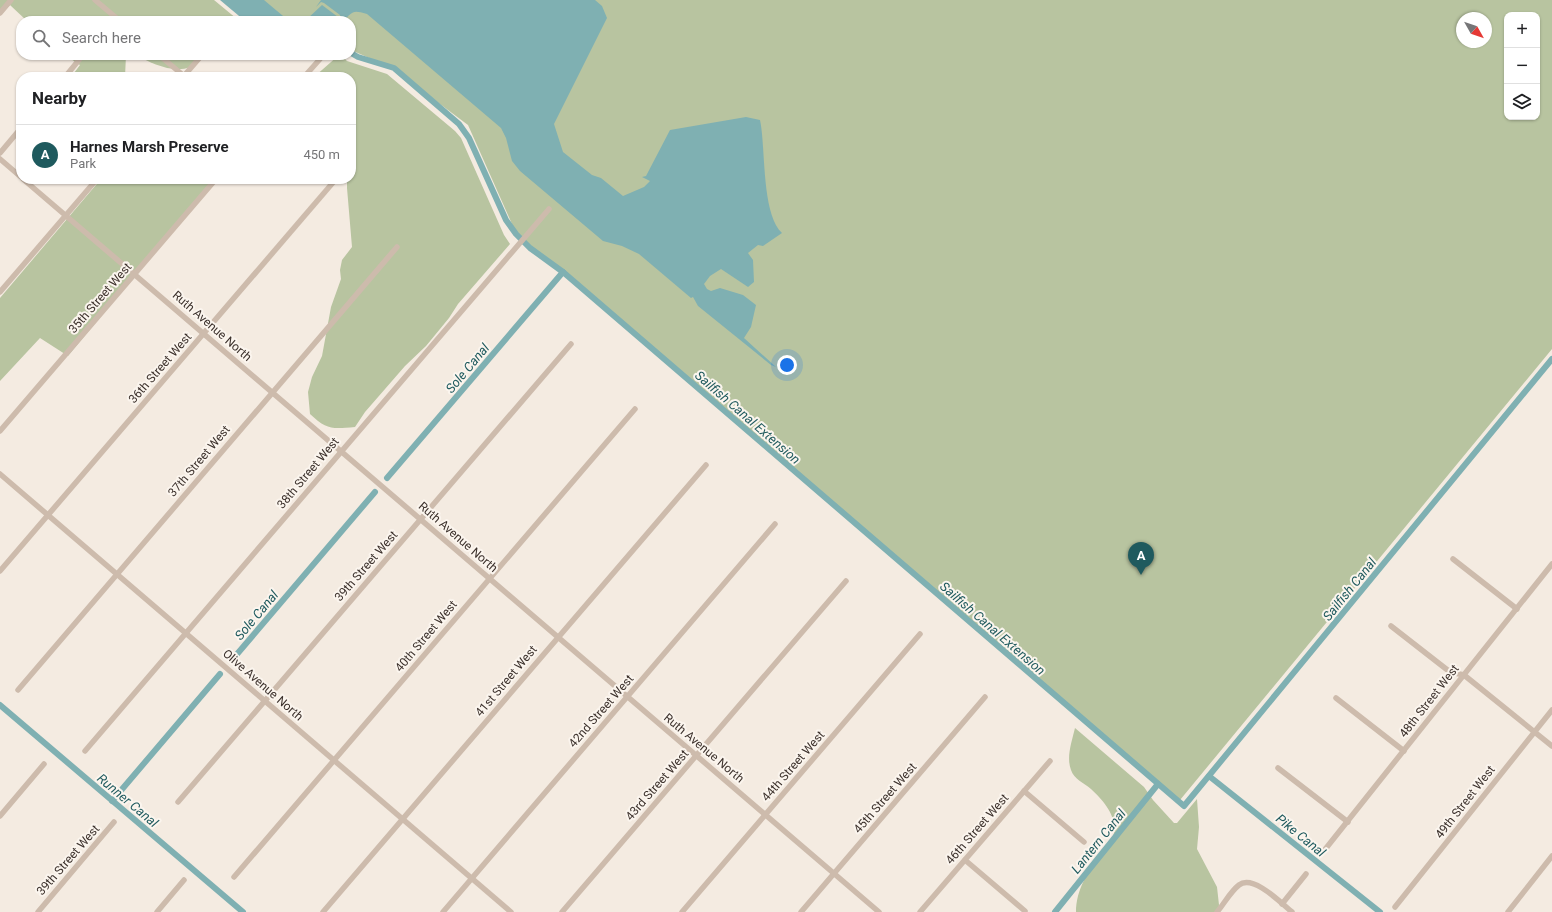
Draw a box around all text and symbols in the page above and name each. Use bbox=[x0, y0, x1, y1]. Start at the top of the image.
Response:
north arrow bbox=[1456, 12, 1492, 48]
map controls bbox=[1504, 12, 1540, 120]
button: + bbox=[1504, 12, 1540, 48]
search box bbox=[16, 16, 356, 60]
icon: search bbox=[30, 27, 52, 49]
text: Search here bbox=[62, 29, 141, 47]
button: − bbox=[1504, 48, 1540, 84]
button: layers bbox=[1504, 84, 1540, 120]
text: Nearby bbox=[32, 88, 87, 108]
text: Harnes Marsh Preserve bbox=[70, 138, 229, 156]
text: A bbox=[41, 147, 49, 162]
text: 450 m bbox=[303, 147, 340, 162]
text: Park bbox=[70, 156, 96, 171]
street label: 35th Street West bbox=[66, 260, 134, 336]
street label: Ruth Avenue North bbox=[170, 288, 254, 364]
street label: 36th Street West bbox=[126, 330, 194, 406]
water label: Sole Canal bbox=[442, 340, 493, 396]
your location bbox=[777, 355, 797, 375]
water label: Sailfish Canal Extension bbox=[692, 368, 803, 467]
street label: 37th Street West bbox=[165, 423, 233, 499]
street label: 38th Street West bbox=[274, 435, 342, 511]
street label: Ruth Avenue North bbox=[416, 499, 500, 575]
street label: 39th Street West bbox=[332, 528, 400, 604]
pin: A bbox=[1128, 542, 1154, 575]
water label: Sailfish Canal bbox=[1320, 554, 1380, 624]
water label: Sailfish Canal Extension bbox=[937, 579, 1048, 678]
water label: Sole Canal bbox=[231, 587, 282, 643]
street label: 40th Street West bbox=[392, 598, 460, 674]
street label: 41st Street West bbox=[472, 643, 540, 719]
street label: Olive Avenue North bbox=[220, 646, 306, 724]
street label: 48th Street West bbox=[1396, 662, 1462, 740]
street label: 42nd Street West bbox=[566, 672, 636, 750]
street label: Ruth Avenue North bbox=[661, 710, 747, 786]
street label: 44th Street West bbox=[759, 728, 827, 804]
street label: 43rd Street West bbox=[623, 747, 691, 823]
street label: 45th Street West bbox=[851, 760, 919, 836]
street label: 49th Street West bbox=[1432, 763, 1498, 841]
water label: Runner Canal bbox=[94, 771, 162, 831]
street label: 46th Street West bbox=[943, 791, 1011, 867]
water label: Lantern Canal bbox=[1068, 806, 1129, 876]
water label: Pike Canal bbox=[1273, 811, 1329, 860]
street label: 39th Street West bbox=[34, 822, 102, 898]

